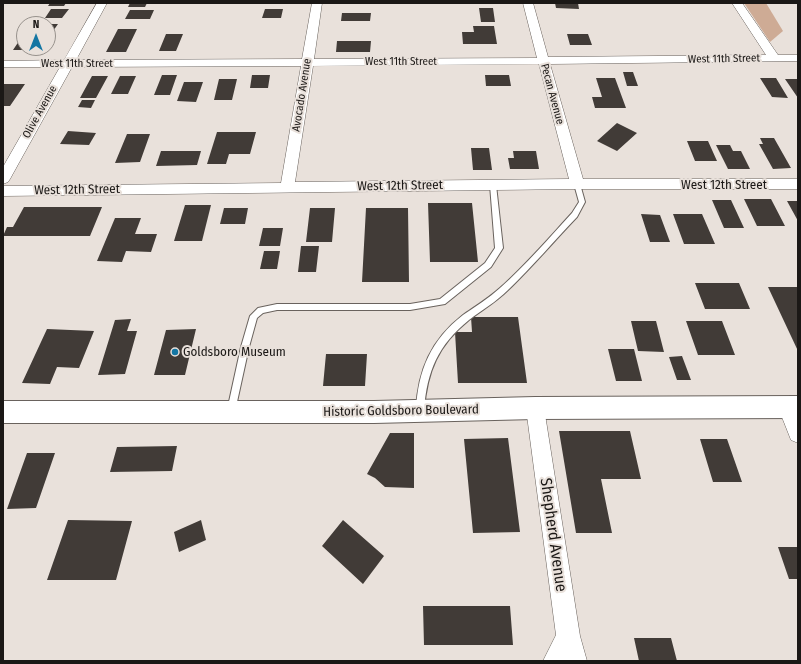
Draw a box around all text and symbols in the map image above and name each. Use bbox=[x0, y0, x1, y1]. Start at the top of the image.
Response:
north arrow bbox=[16, 16, 56, 56]
text: N bbox=[33, 18, 39, 31]
street label: West 11th Street bbox=[688, 52, 760, 66]
street label: West 11th Street bbox=[365, 55, 437, 69]
street label: West 11th Street bbox=[41, 57, 113, 71]
street label: Avocado Avenue bbox=[290, 58, 314, 132]
street label: Pecan Avenue bbox=[538, 62, 566, 126]
street label: Olive Avenue bbox=[20, 83, 60, 141]
street label: West 12th Street bbox=[357, 177, 443, 195]
street label: West 12th Street bbox=[681, 177, 767, 193]
street label: West 12th Street bbox=[34, 181, 120, 199]
place label: Goldsboro Museum bbox=[183, 344, 286, 360]
marker: Goldsboro Museum bbox=[170, 347, 180, 357]
street label: Historic Goldsboro Boulevard bbox=[323, 402, 479, 420]
street label: Shepherd Avenue bbox=[536, 477, 570, 593]

